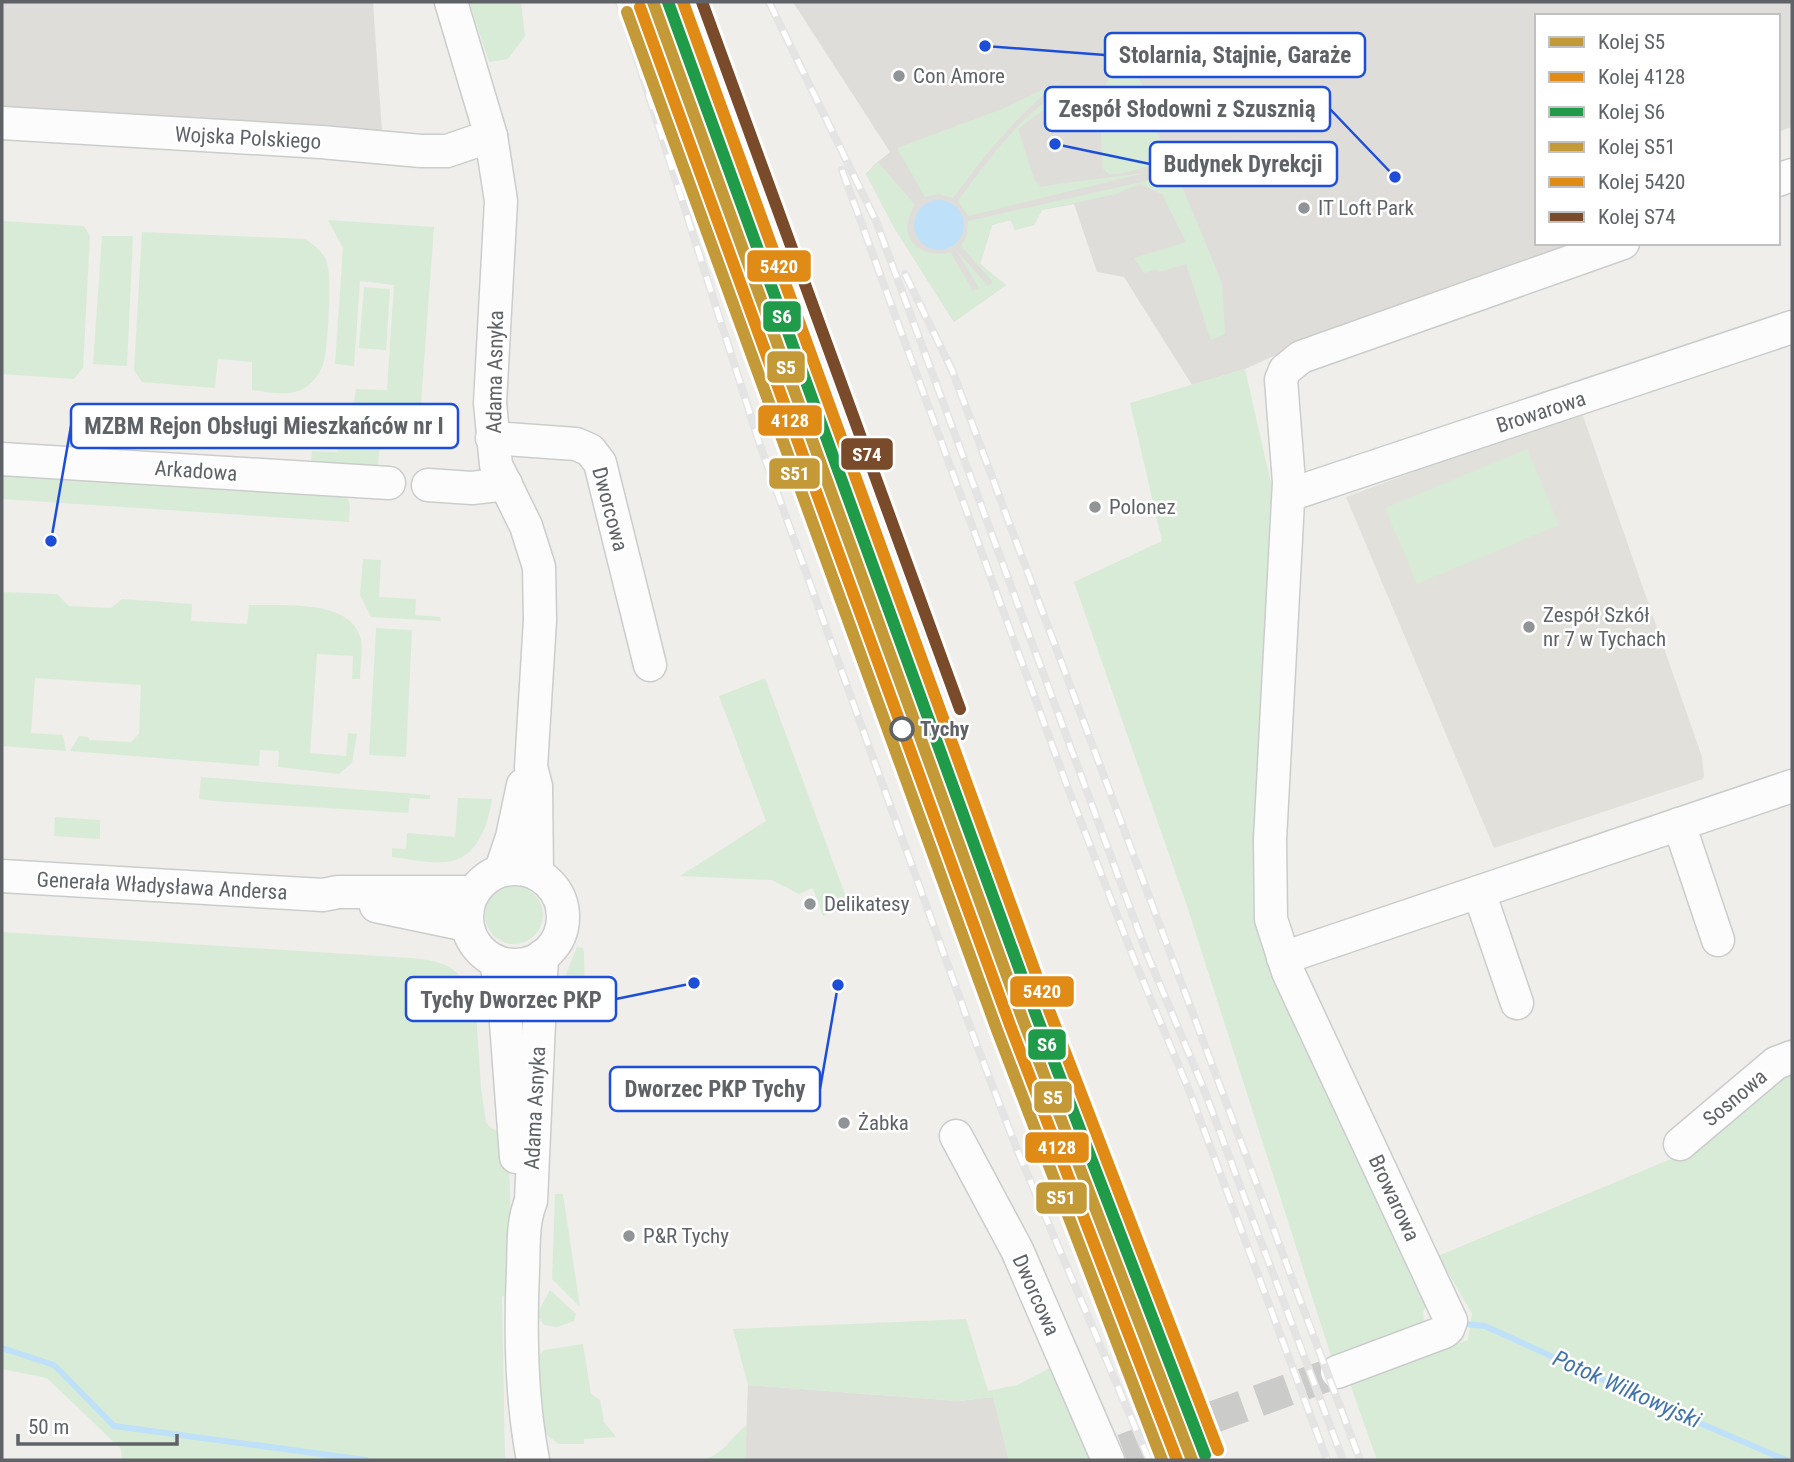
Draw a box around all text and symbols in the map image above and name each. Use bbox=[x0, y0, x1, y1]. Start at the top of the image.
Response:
legend bbox=[1535, 14, 1780, 245]
text: Kolej S5 bbox=[1598, 30, 1665, 54]
callout: Stolarnia, Stajnie, Garaże bbox=[1105, 33, 1365, 77]
text: Stolarnia, Stajnie, Garaże bbox=[1119, 42, 1351, 69]
place label: Con Amore bbox=[913, 64, 1005, 88]
text: Kolej 4128 bbox=[1598, 65, 1685, 89]
marker: Con Amore bbox=[891, 68, 907, 84]
callout: Zespół Słodowni z Szusznią bbox=[1045, 87, 1330, 131]
text: Zespół Słodowni z Szusznią bbox=[1059, 96, 1316, 123]
text: Kolej S6 bbox=[1598, 100, 1665, 124]
street label: Wojska Polskiego bbox=[174, 122, 322, 154]
text: Kolej S51 bbox=[1598, 135, 1676, 159]
callout: Budynek Dyrekcji bbox=[1150, 142, 1337, 186]
text: Budynek Dyrekcji bbox=[1164, 151, 1322, 178]
text: Kolej 5420 bbox=[1598, 170, 1685, 194]
place label: IT Loft Park bbox=[1318, 196, 1414, 220]
marker: IT Loft Park bbox=[1296, 200, 1312, 216]
text: Kolej S74 bbox=[1598, 205, 1676, 229]
line badge: 5420 bbox=[746, 249, 812, 283]
text: 5420 bbox=[760, 255, 798, 278]
line badge: S6 bbox=[762, 300, 802, 333]
text: S6 bbox=[772, 305, 792, 328]
street label: Adama Asnyka bbox=[482, 310, 508, 434]
line badge: S5 bbox=[766, 350, 806, 384]
text: S5 bbox=[776, 356, 796, 379]
street label: Browarowa bbox=[1493, 386, 1589, 438]
callout: MZBM Rejon Obsługi Mieszkańców nr I bbox=[71, 404, 458, 448]
line badge: 4128 bbox=[757, 404, 823, 437]
text: 4128 bbox=[771, 409, 809, 432]
text: MZBM Rejon Obsługi Mieszkańców nr I bbox=[84, 413, 444, 440]
line badge: S74 bbox=[840, 437, 894, 471]
text: S74 bbox=[852, 443, 882, 466]
street label: Arkadowa bbox=[154, 456, 238, 486]
line badge: S51 bbox=[768, 457, 821, 490]
text: S51 bbox=[780, 462, 810, 485]
street label: Dworcowa bbox=[587, 464, 633, 554]
place label: Polonez bbox=[1109, 495, 1176, 519]
marker: Polonez bbox=[1087, 499, 1103, 515]
place label: Zespół Szkół nr 7 w Tychach bbox=[1543, 603, 1666, 651]
marker: Zespół Szkół nr 7 w Tychach bbox=[1521, 619, 1537, 635]
marker: Tychy bbox=[890, 717, 914, 741]
place label: Tychy bbox=[920, 717, 970, 741]
street label: Generała Władysława Andersa bbox=[36, 867, 288, 905]
place label: Delikatesy bbox=[824, 892, 910, 916]
marker: Delikatesy bbox=[802, 896, 818, 912]
line badge: 5420 bbox=[1009, 975, 1075, 1008]
callout: Tychy Dworzec PKP bbox=[406, 977, 616, 1021]
text: 5420 bbox=[1023, 980, 1061, 1003]
text: Tychy Dworzec PKP bbox=[420, 987, 602, 1014]
line badge: S6 bbox=[1027, 1028, 1067, 1061]
text: S6 bbox=[1037, 1033, 1057, 1056]
street label: Adama Asnyka bbox=[520, 1046, 550, 1170]
street label: Sosnowa bbox=[1698, 1065, 1772, 1131]
callout: Dworzec PKP Tychy bbox=[610, 1067, 820, 1111]
text: Dworzec PKP Tychy bbox=[624, 1076, 806, 1103]
line badge: S5 bbox=[1033, 1080, 1073, 1114]
text: S5 bbox=[1043, 1086, 1063, 1109]
place label: Żabka bbox=[858, 1111, 909, 1135]
marker: Żabka bbox=[836, 1115, 852, 1131]
line badge: 4128 bbox=[1024, 1131, 1090, 1164]
text: 4128 bbox=[1038, 1136, 1076, 1159]
street label: Browarowa bbox=[1364, 1151, 1424, 1245]
line badge: S51 bbox=[1035, 1181, 1088, 1215]
text: S51 bbox=[1046, 1186, 1076, 1209]
place label: P&R Tychy bbox=[643, 1224, 729, 1248]
marker: P&R Tychy bbox=[621, 1228, 637, 1244]
street label: Dworcowa bbox=[1007, 1251, 1065, 1339]
water label: Potok Wilkowyjski bbox=[1549, 1345, 1706, 1434]
scale bar bbox=[18, 1402, 177, 1446]
text: 50 m bbox=[28, 1415, 69, 1439]

